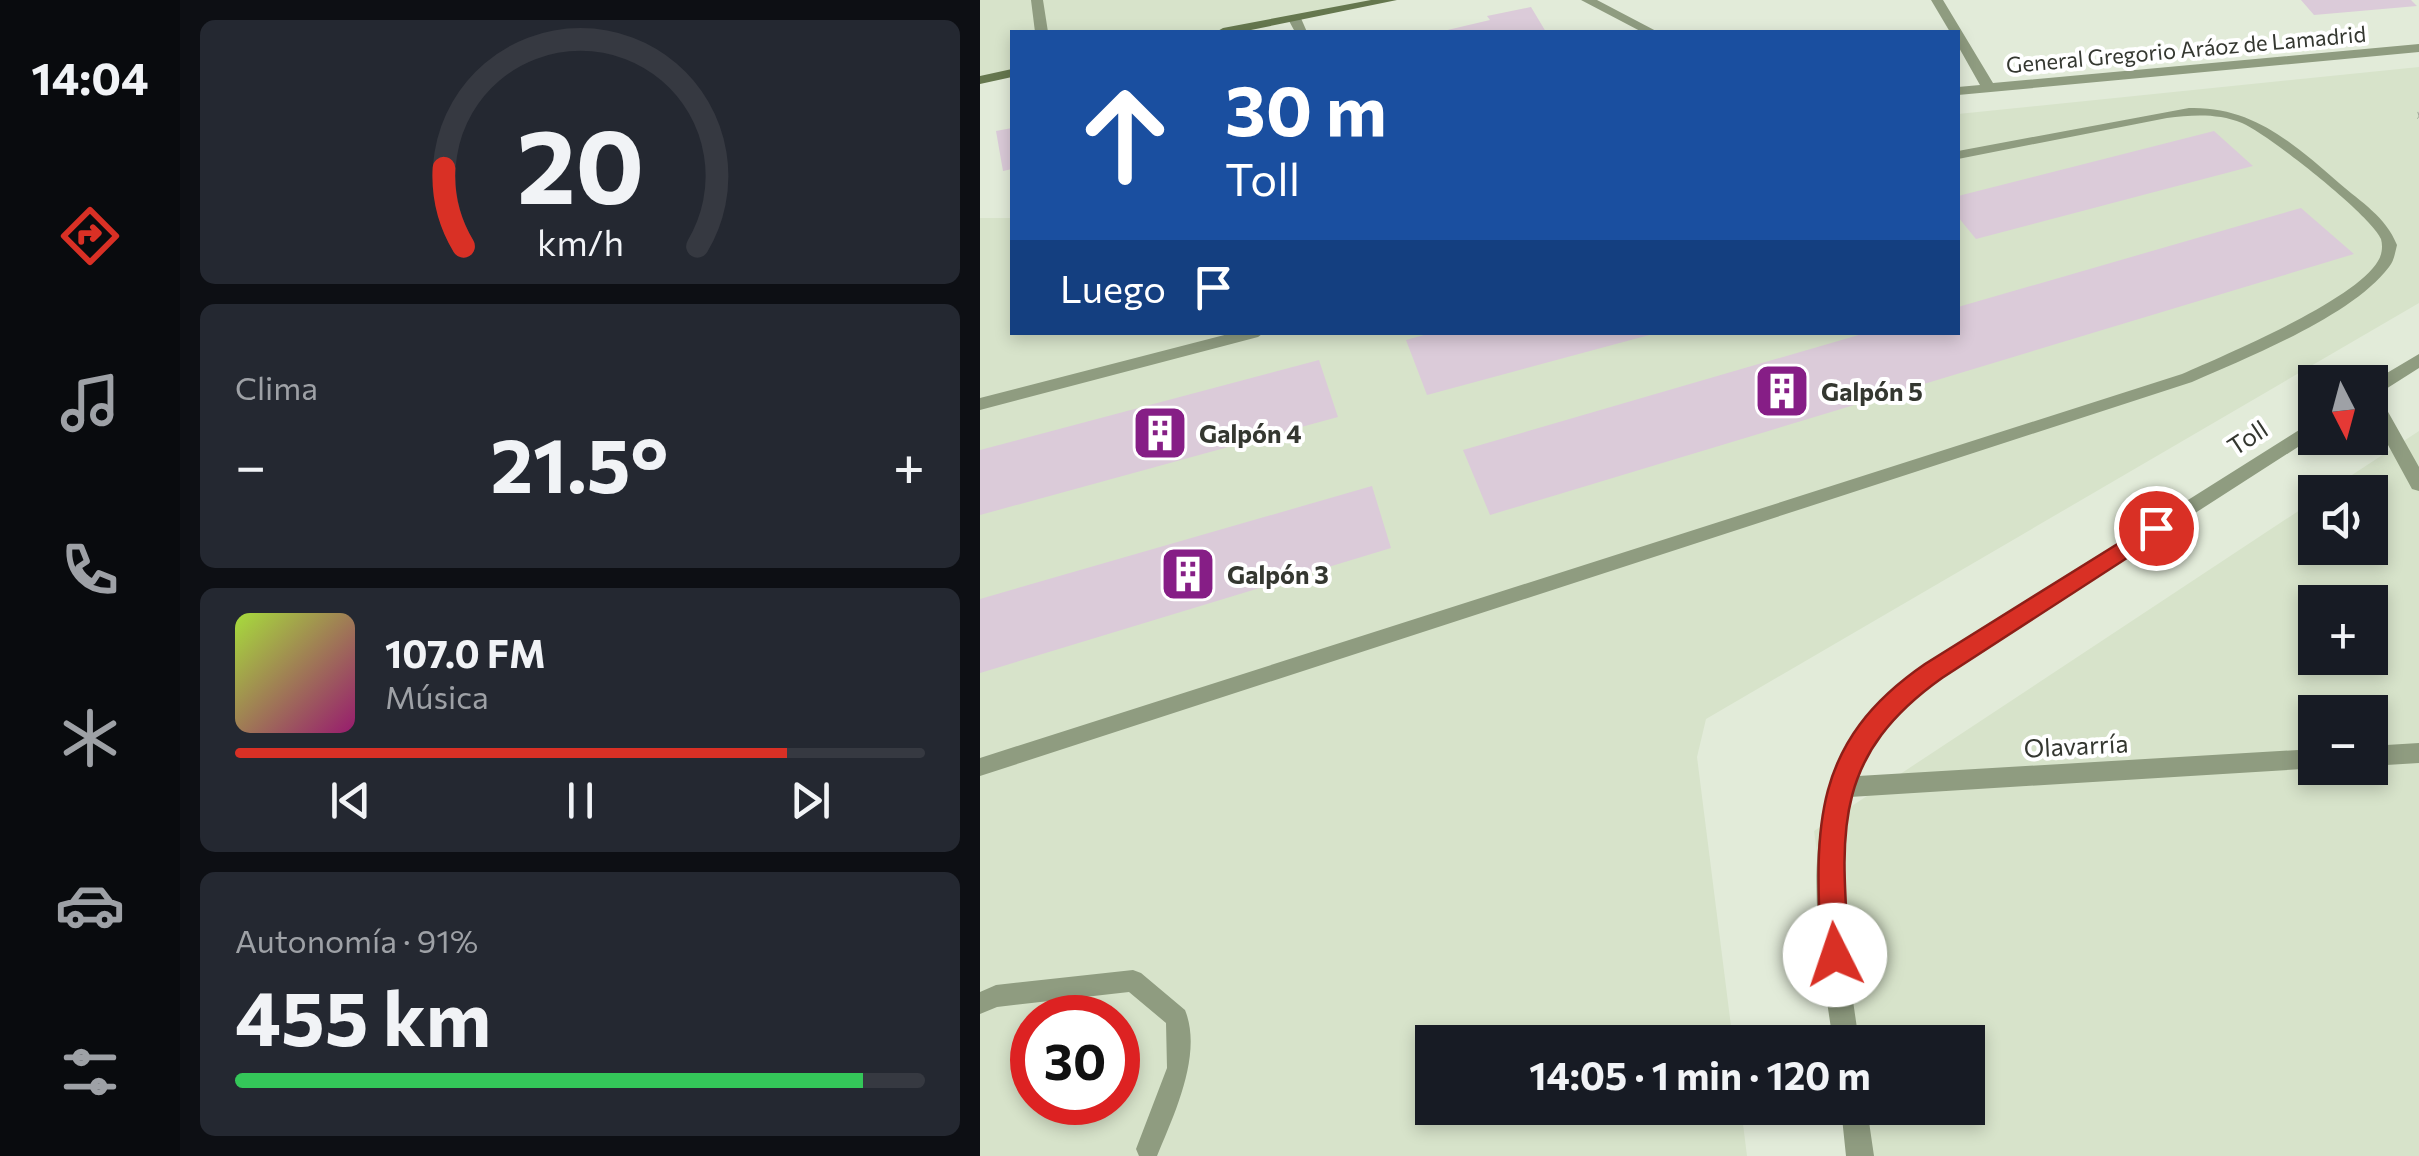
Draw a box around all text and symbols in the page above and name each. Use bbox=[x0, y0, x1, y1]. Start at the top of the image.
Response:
street label: General Gregorio Aráoz de Lamadrid bbox=[2005, 20, 2367, 78]
text: 14:04 bbox=[31, 49, 149, 104]
text: 30 m bbox=[1225, 65, 1387, 150]
icon: ahead bbox=[1060, 70, 1190, 200]
text: 20 bbox=[516, 98, 644, 225]
text: Toll bbox=[1225, 150, 1300, 205]
icon: directions bbox=[55, 201, 125, 271]
text: km/h bbox=[537, 220, 623, 263]
icon: arrive bbox=[1186, 260, 1241, 315]
text: Luego bbox=[1060, 264, 1166, 311]
building icon: Galpón 5 bbox=[1752, 361, 1812, 421]
north arrow bbox=[2298, 365, 2388, 455]
map controls bbox=[2298, 365, 2388, 785]
text: Clima bbox=[235, 367, 318, 407]
icon: music bbox=[55, 368, 125, 438]
place label: Galpón 5 bbox=[1821, 376, 1923, 406]
building icon: Galpón 4 bbox=[1130, 403, 1190, 463]
street label: Toll bbox=[2221, 413, 2273, 461]
text: 21.5° bbox=[490, 417, 669, 508]
place label: Galpón 4 bbox=[1199, 418, 1302, 448]
text: − bbox=[235, 430, 266, 497]
text: + bbox=[893, 430, 925, 497]
button: sound bbox=[2298, 475, 2388, 565]
pin bbox=[2114, 486, 2199, 571]
icon: arrive bbox=[2129, 501, 2184, 556]
icon: phone bbox=[55, 535, 125, 605]
building icon: Galpón 3 bbox=[1158, 544, 1218, 604]
place label: Galpón 3 bbox=[1227, 559, 1329, 589]
button: + bbox=[2298, 585, 2388, 675]
text: 107.0 FM bbox=[385, 629, 546, 676]
text: Música bbox=[385, 676, 489, 716]
button: − bbox=[2298, 695, 2388, 785]
icon: climate bbox=[55, 703, 125, 773]
street label: Olavarría bbox=[2023, 727, 2129, 763]
icon: previous bbox=[323, 773, 378, 828]
icon: pause bbox=[553, 773, 608, 828]
icon: next bbox=[783, 773, 838, 828]
icon: car bbox=[55, 870, 125, 940]
position arrow bbox=[1783, 903, 1887, 1007]
text: Autonomía · 91% bbox=[235, 920, 478, 960]
text: 455 km bbox=[235, 970, 491, 1061]
speed limit sign: 30 bbox=[1010, 995, 1140, 1125]
icon: filters bbox=[55, 1037, 125, 1107]
text: 14:05 · 1 min · 120 m bbox=[1529, 1051, 1871, 1098]

